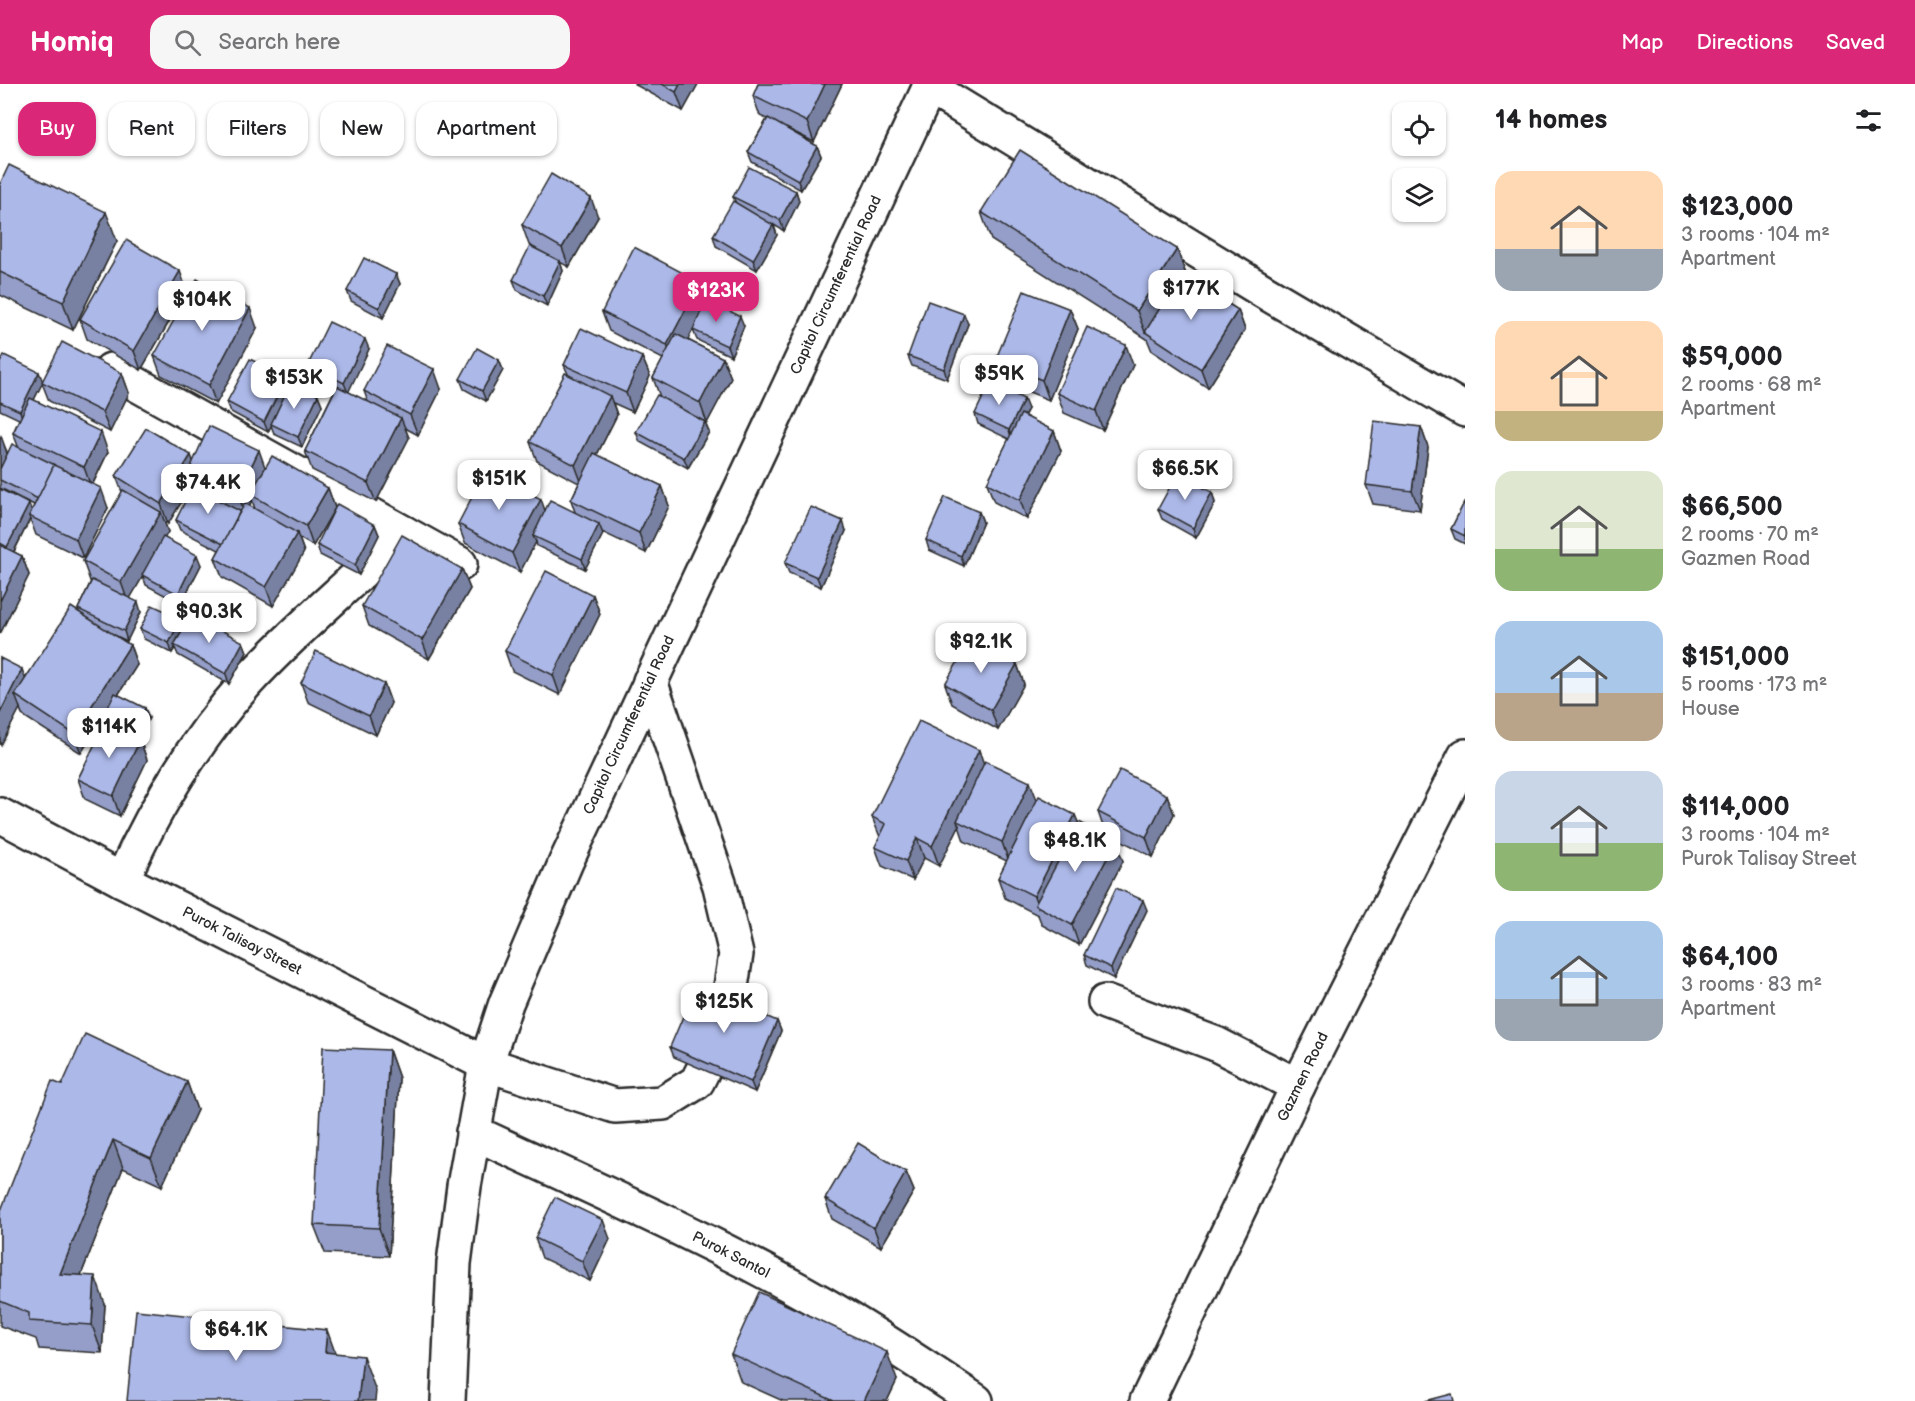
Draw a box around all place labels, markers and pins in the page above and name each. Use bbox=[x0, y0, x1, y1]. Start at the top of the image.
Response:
pin: $177K bbox=[1149, 270, 1233, 321]
pin: $123K bbox=[674, 272, 758, 323]
pin: $104K bbox=[160, 281, 244, 332]
pin: $59K bbox=[963, 355, 1035, 406]
pin: $153K bbox=[252, 359, 336, 410]
pin: $66.5K bbox=[1136, 450, 1234, 501]
pin: $151K bbox=[457, 460, 541, 511]
pin: $74.4K bbox=[159, 464, 257, 515]
pin: $90.3K bbox=[160, 593, 258, 644]
pin: $92.1K bbox=[932, 623, 1030, 674]
pin: $114K bbox=[67, 708, 151, 759]
pin: $48.1K bbox=[1026, 822, 1124, 873]
pin: $125K bbox=[682, 983, 766, 1034]
pin: $64.1K bbox=[187, 1311, 285, 1362]

